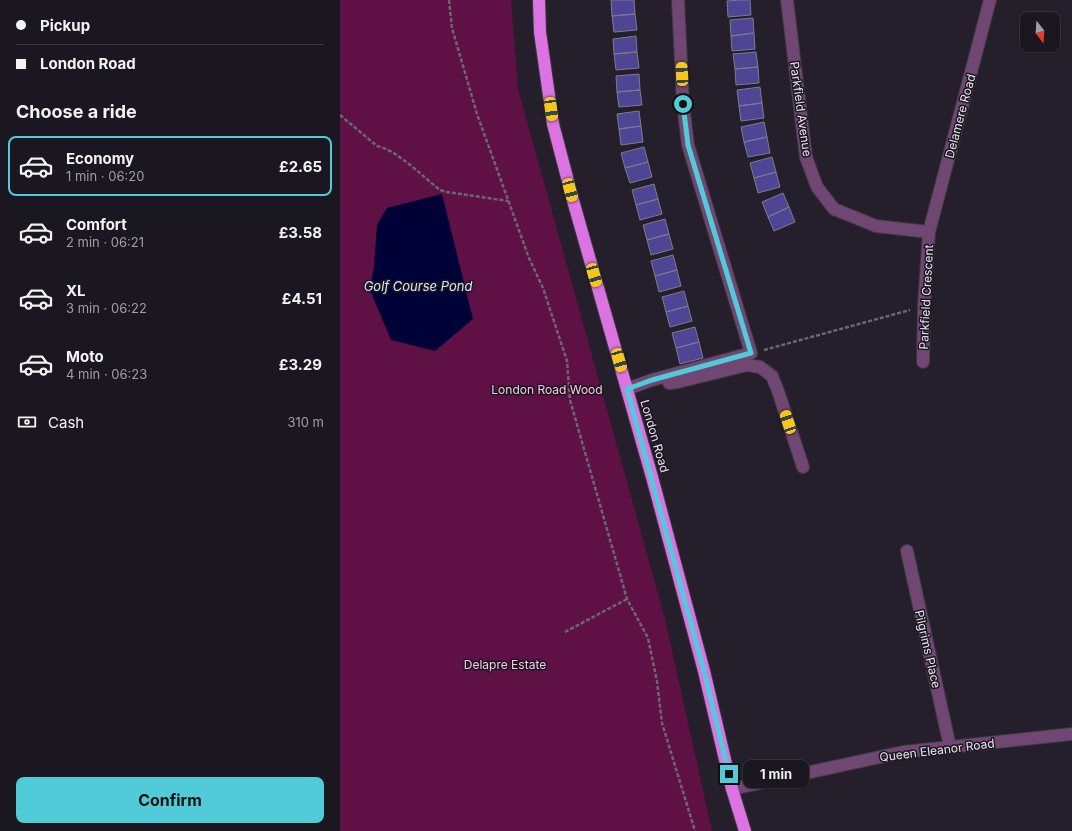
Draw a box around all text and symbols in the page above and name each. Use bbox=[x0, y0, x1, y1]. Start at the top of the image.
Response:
north arrow bbox=[1020, 12, 1060, 52]
map controls bbox=[1020, 12, 1060, 52]
text: Pickup bbox=[40, 16, 90, 35]
text: London Road bbox=[40, 54, 136, 73]
street label: Parkfield Avenue bbox=[787, 61, 815, 157]
car bbox=[675, 62, 689, 86]
street label: Delamere Road bbox=[942, 72, 978, 160]
route start bbox=[674, 95, 692, 113]
car bbox=[543, 96, 559, 122]
text: Choose a ride bbox=[16, 101, 137, 122]
icon: car bbox=[18, 148, 54, 184]
text: Economy bbox=[66, 149, 134, 168]
text: £2.65 bbox=[279, 157, 322, 176]
text: 1 min · 06:20 bbox=[66, 168, 144, 184]
car bbox=[561, 177, 579, 203]
icon: car bbox=[18, 214, 54, 250]
text: Comfort bbox=[66, 215, 127, 234]
text: £3.58 bbox=[279, 223, 322, 242]
text: 2 min · 06:21 bbox=[66, 234, 144, 250]
street label: Parkfield Crescent bbox=[916, 244, 936, 350]
car bbox=[585, 262, 603, 288]
water label: Golf Course Pond bbox=[364, 278, 472, 294]
icon: car bbox=[18, 280, 54, 316]
text: XL bbox=[66, 281, 86, 300]
text: £4.51 bbox=[282, 289, 322, 308]
text: 3 min · 06:22 bbox=[66, 300, 147, 316]
icon: car bbox=[18, 346, 54, 382]
text: Moto bbox=[66, 347, 104, 366]
car bbox=[610, 347, 628, 373]
text: £3.29 bbox=[279, 355, 322, 374]
text: 4 min · 06:23 bbox=[66, 366, 147, 382]
park label: London Road Wood bbox=[491, 382, 603, 397]
street label: London Road bbox=[637, 398, 673, 474]
car bbox=[779, 409, 797, 435]
icon: cash bbox=[16, 411, 38, 433]
text: Cash bbox=[48, 413, 84, 432]
text: 310 m bbox=[287, 414, 324, 430]
street label: Pilgrims Place bbox=[912, 608, 944, 690]
park label: Delapre Estate bbox=[464, 657, 546, 672]
street label: Queen Eleanor Road bbox=[879, 735, 995, 765]
callout: 1 min bbox=[743, 760, 809, 788]
route end bbox=[720, 765, 738, 783]
text: 1 min bbox=[760, 766, 792, 782]
button: Confirm bbox=[16, 777, 324, 823]

